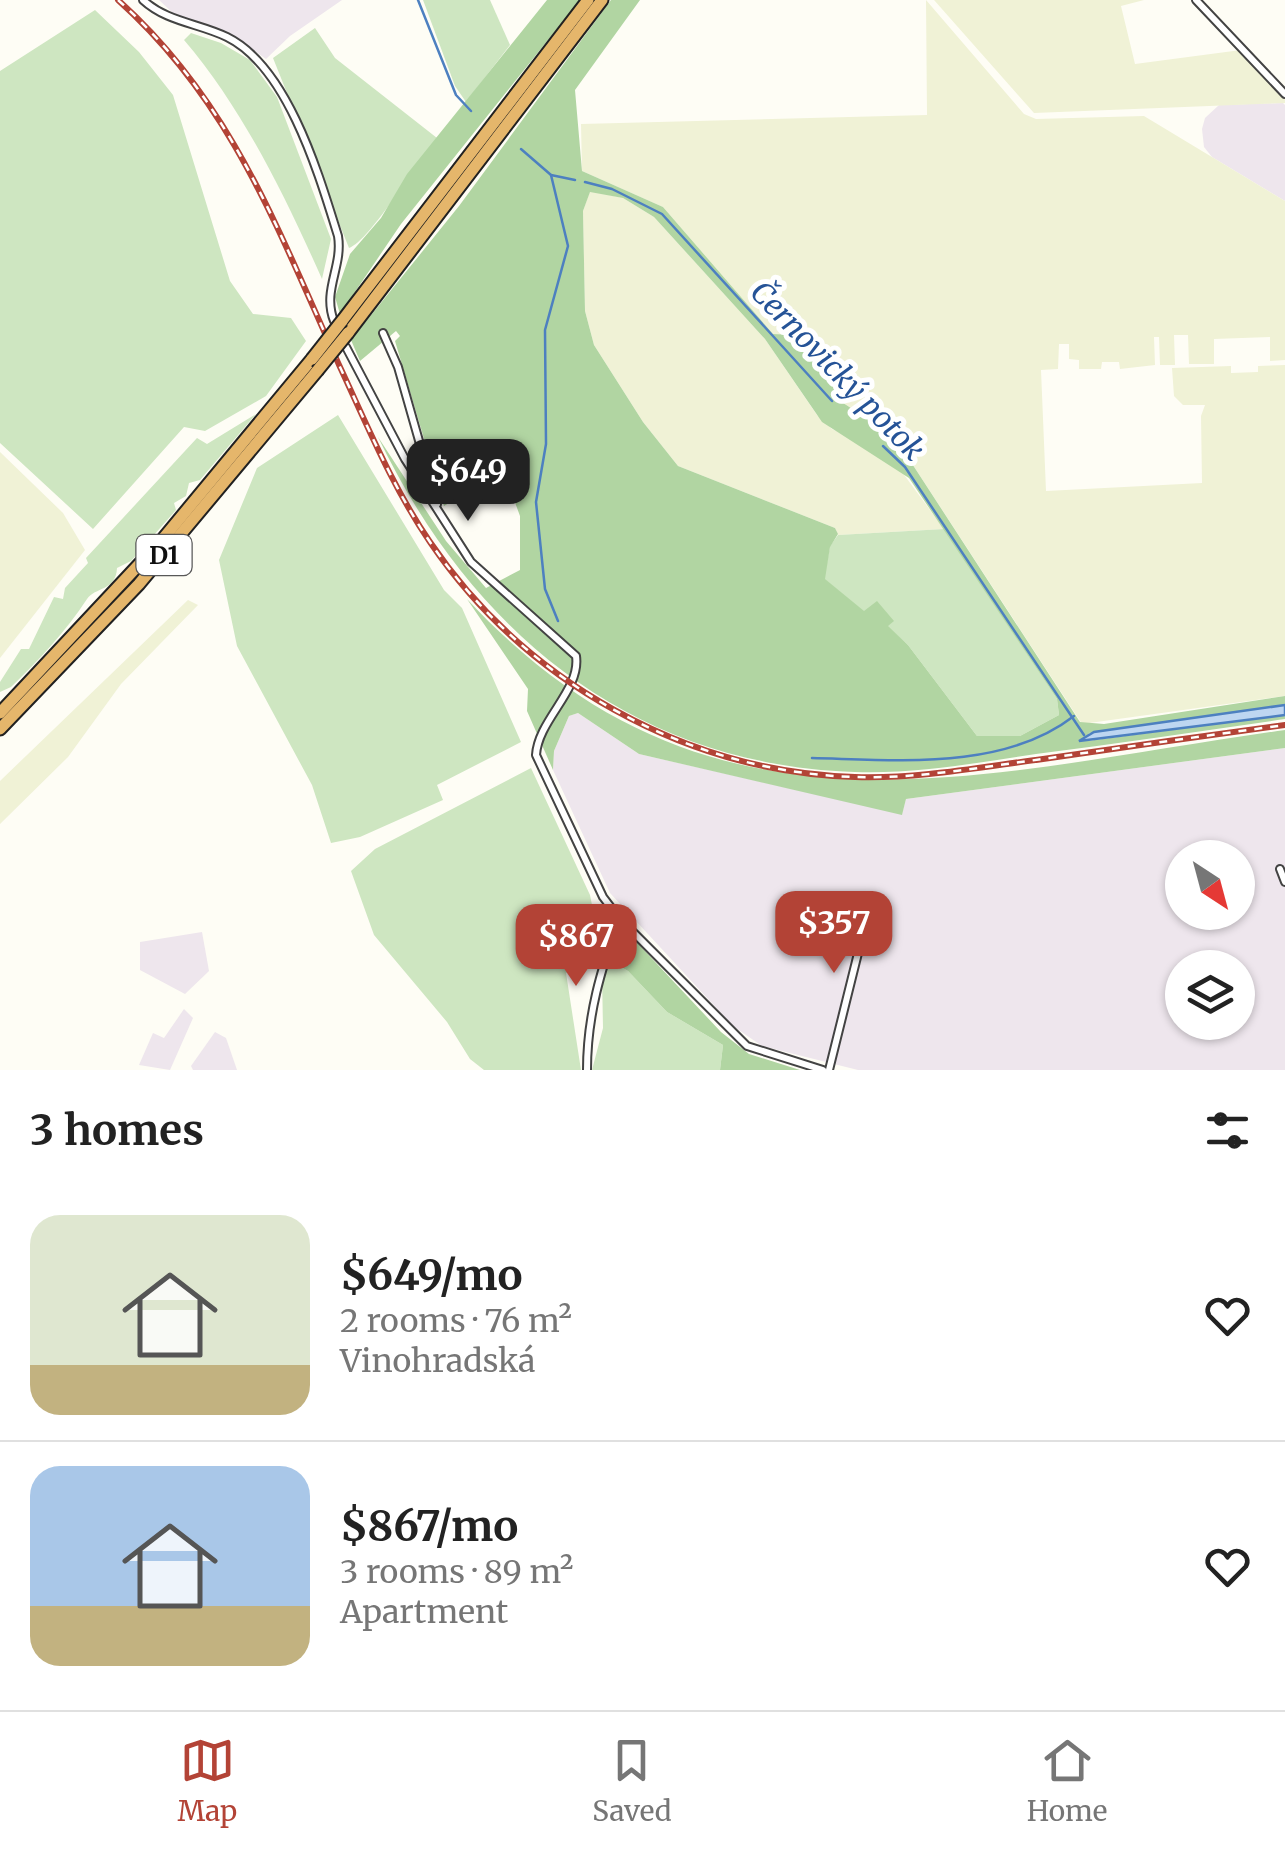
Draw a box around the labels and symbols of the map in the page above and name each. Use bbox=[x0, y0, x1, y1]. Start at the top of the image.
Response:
water label: Černovický potok bbox=[743, 273, 933, 468]
pin: $649 bbox=[409, 439, 527, 524]
road number: D1 bbox=[136, 535, 192, 575]
north arrow bbox=[1165, 840, 1255, 930]
pin: $357 bbox=[775, 891, 893, 976]
pin: $867 bbox=[517, 904, 635, 989]

